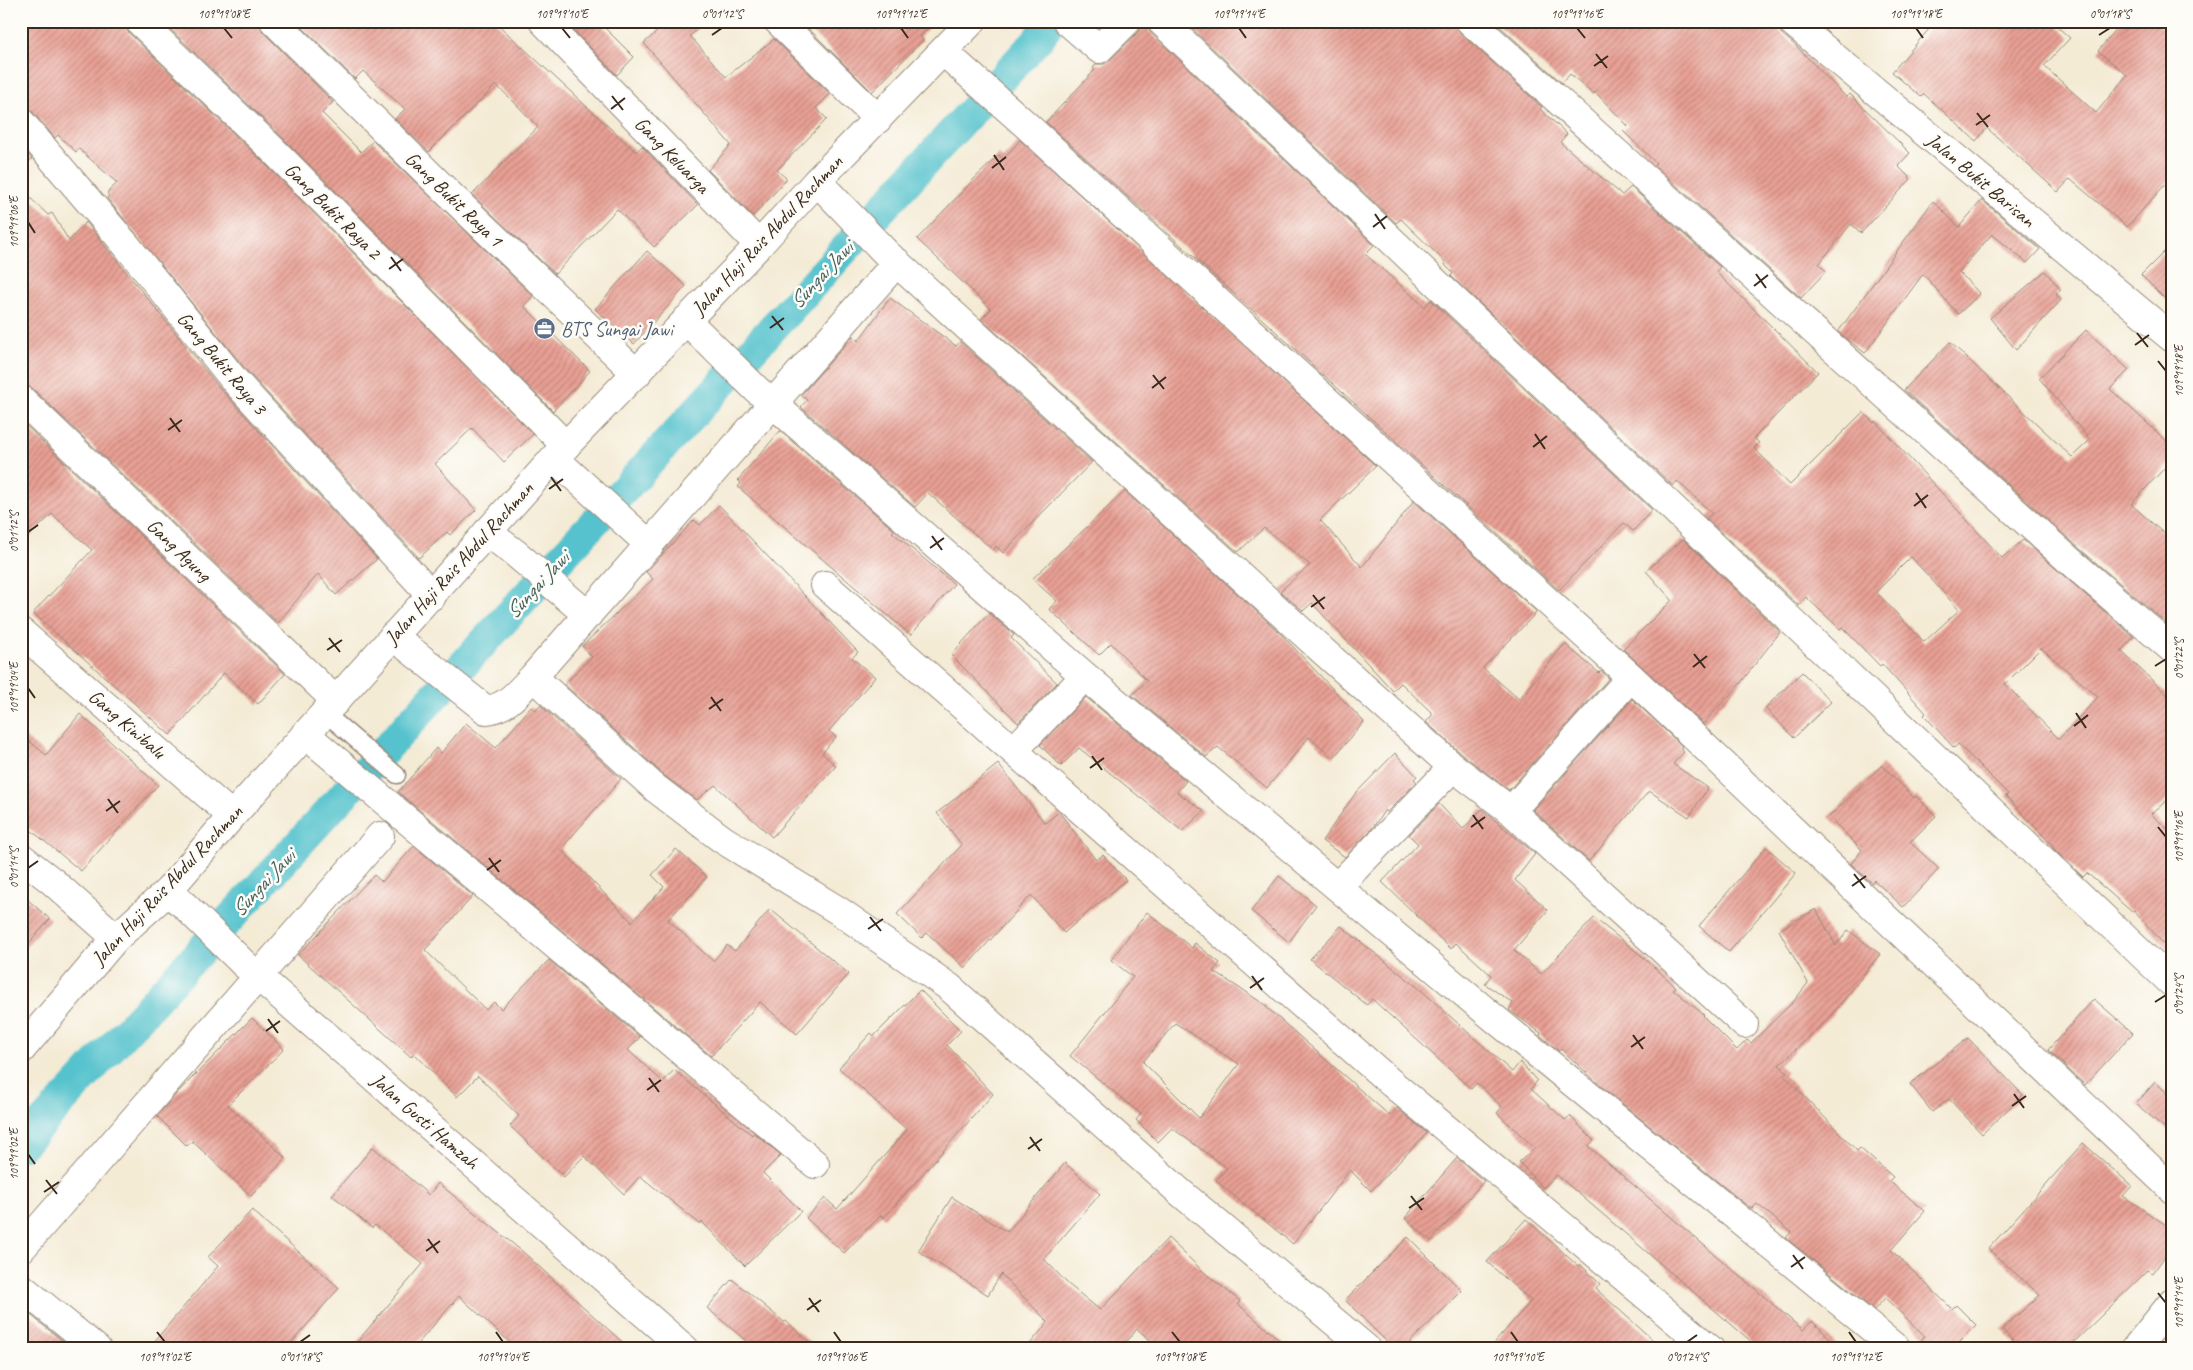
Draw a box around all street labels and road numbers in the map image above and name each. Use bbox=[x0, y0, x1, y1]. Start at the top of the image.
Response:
street label: Gang Keluarga bbox=[629, 111, 716, 200]
street label: Jalan Bukit Barisan bbox=[1921, 127, 2041, 233]
street label: Gang Bukit Raya 1 bbox=[400, 146, 509, 253]
street label: Jalan Haji Rais Abdul Rachman bbox=[685, 149, 849, 321]
street label: Gang Bukit Raya 2 bbox=[279, 157, 388, 266]
street label: Gang Bukit Raya 3 bbox=[172, 306, 274, 421]
street label: Jalan Haji Rais Abdul Rachman bbox=[379, 476, 539, 650]
street label: Gang Agung bbox=[142, 513, 218, 588]
street label: Gang Kinibalu bbox=[83, 684, 172, 765]
street label: Jalan Haji Rais Abdul Rachman bbox=[85, 799, 249, 971]
street label: Jalan Gusti Hamzah bbox=[365, 1067, 485, 1176]

